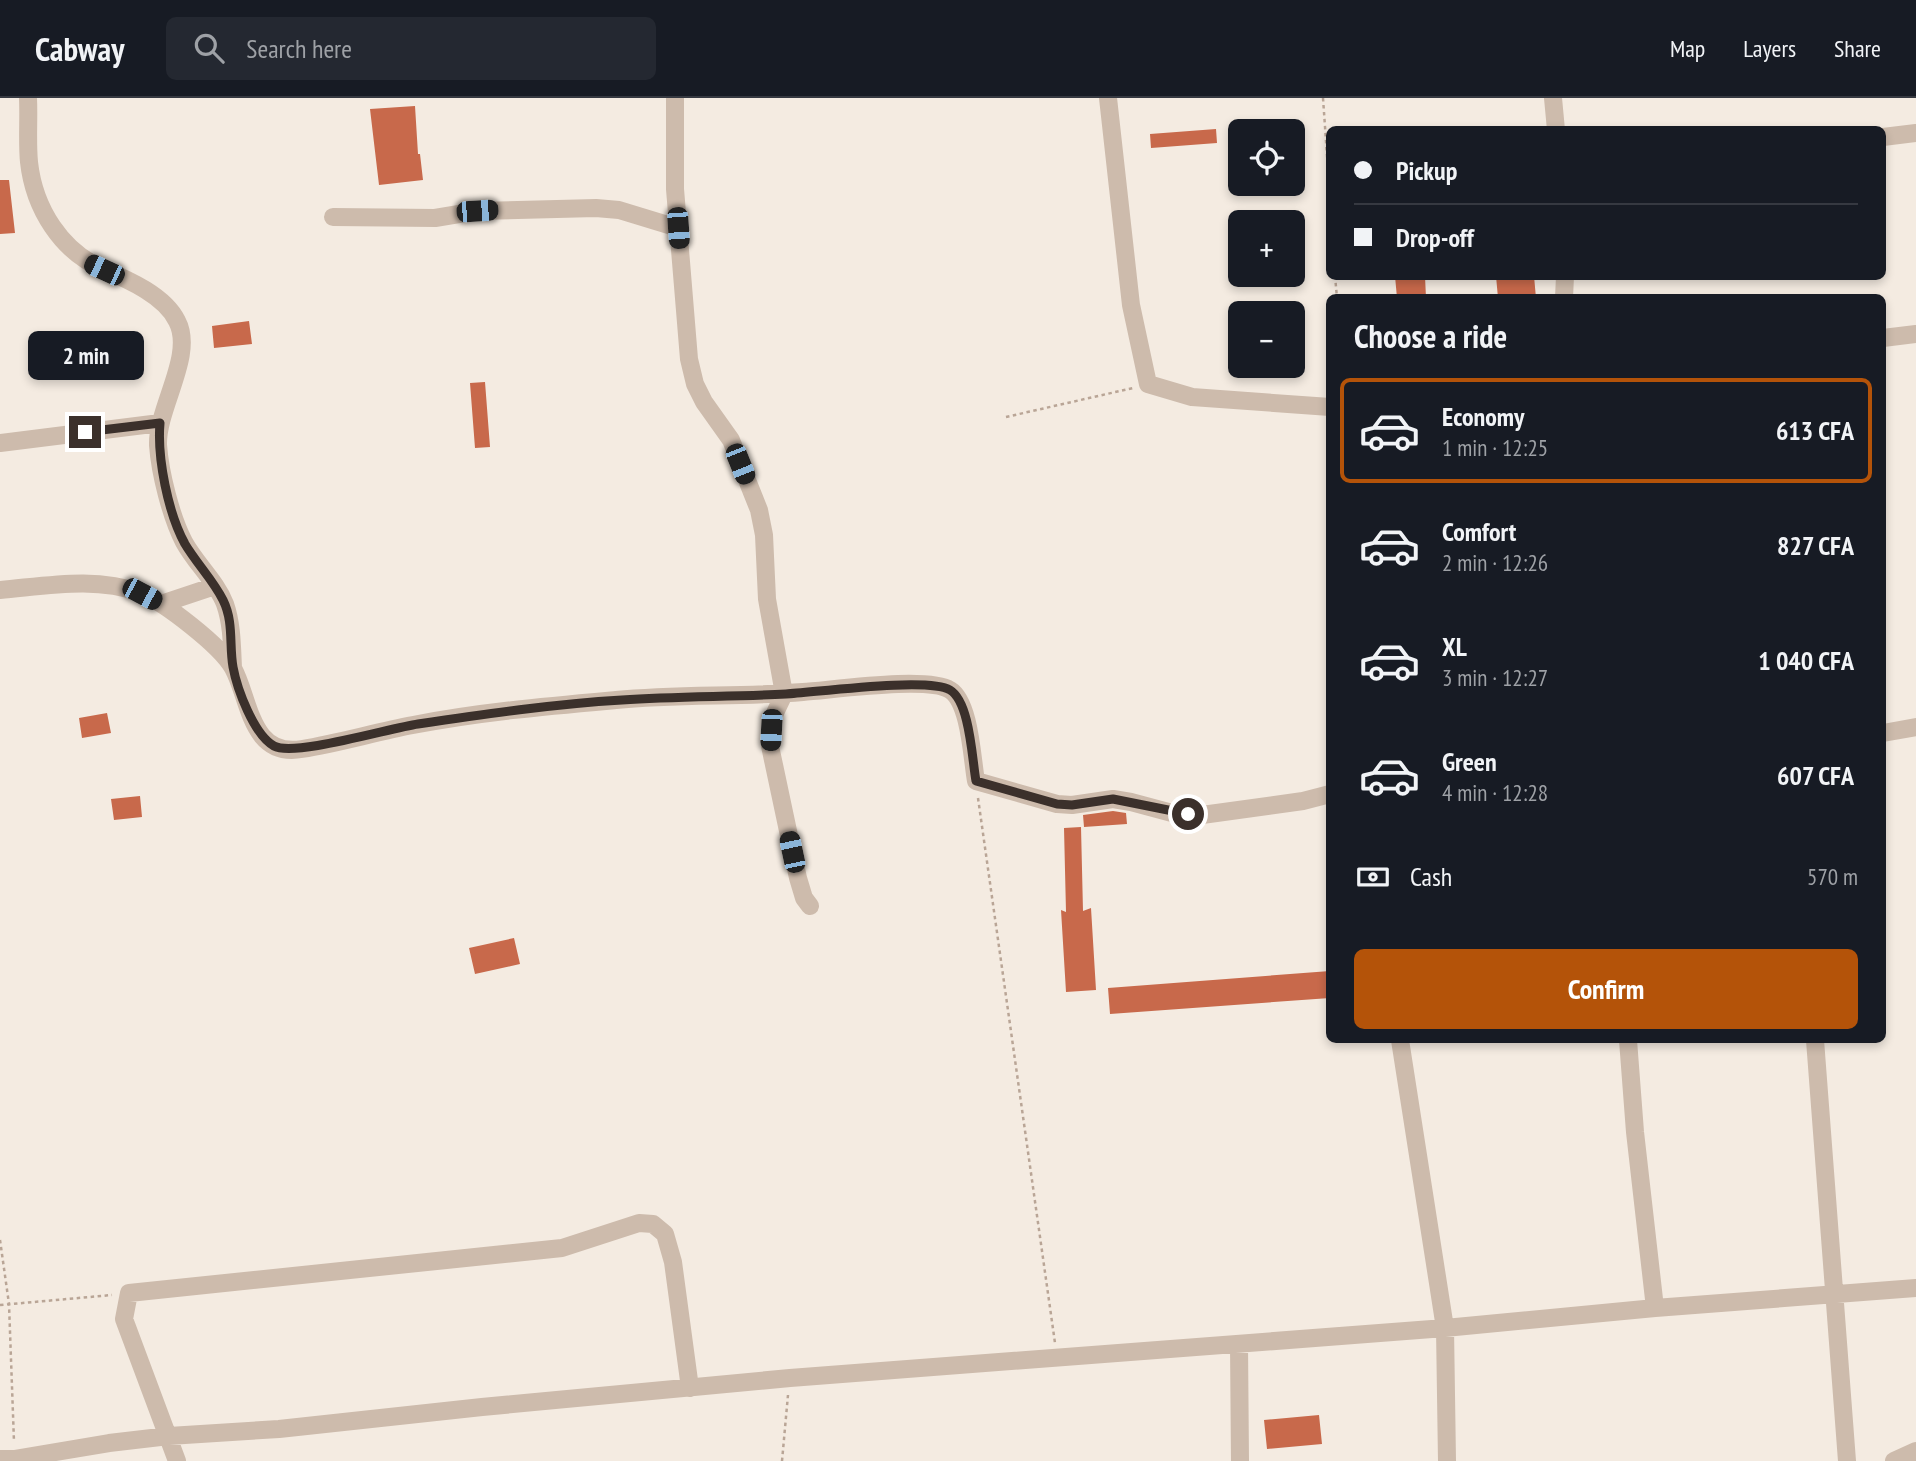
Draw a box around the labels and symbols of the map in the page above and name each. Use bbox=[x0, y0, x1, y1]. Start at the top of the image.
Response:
car bbox=[456, 199, 499, 223]
car bbox=[667, 206, 690, 250]
car bbox=[81, 252, 128, 288]
callout: 2 min bbox=[27, 330, 143, 380]
route end bbox=[69, 416, 101, 448]
car bbox=[723, 441, 758, 487]
car bbox=[119, 575, 166, 613]
car bbox=[760, 708, 783, 752]
route start bbox=[1172, 798, 1204, 830]
car bbox=[778, 829, 807, 875]

